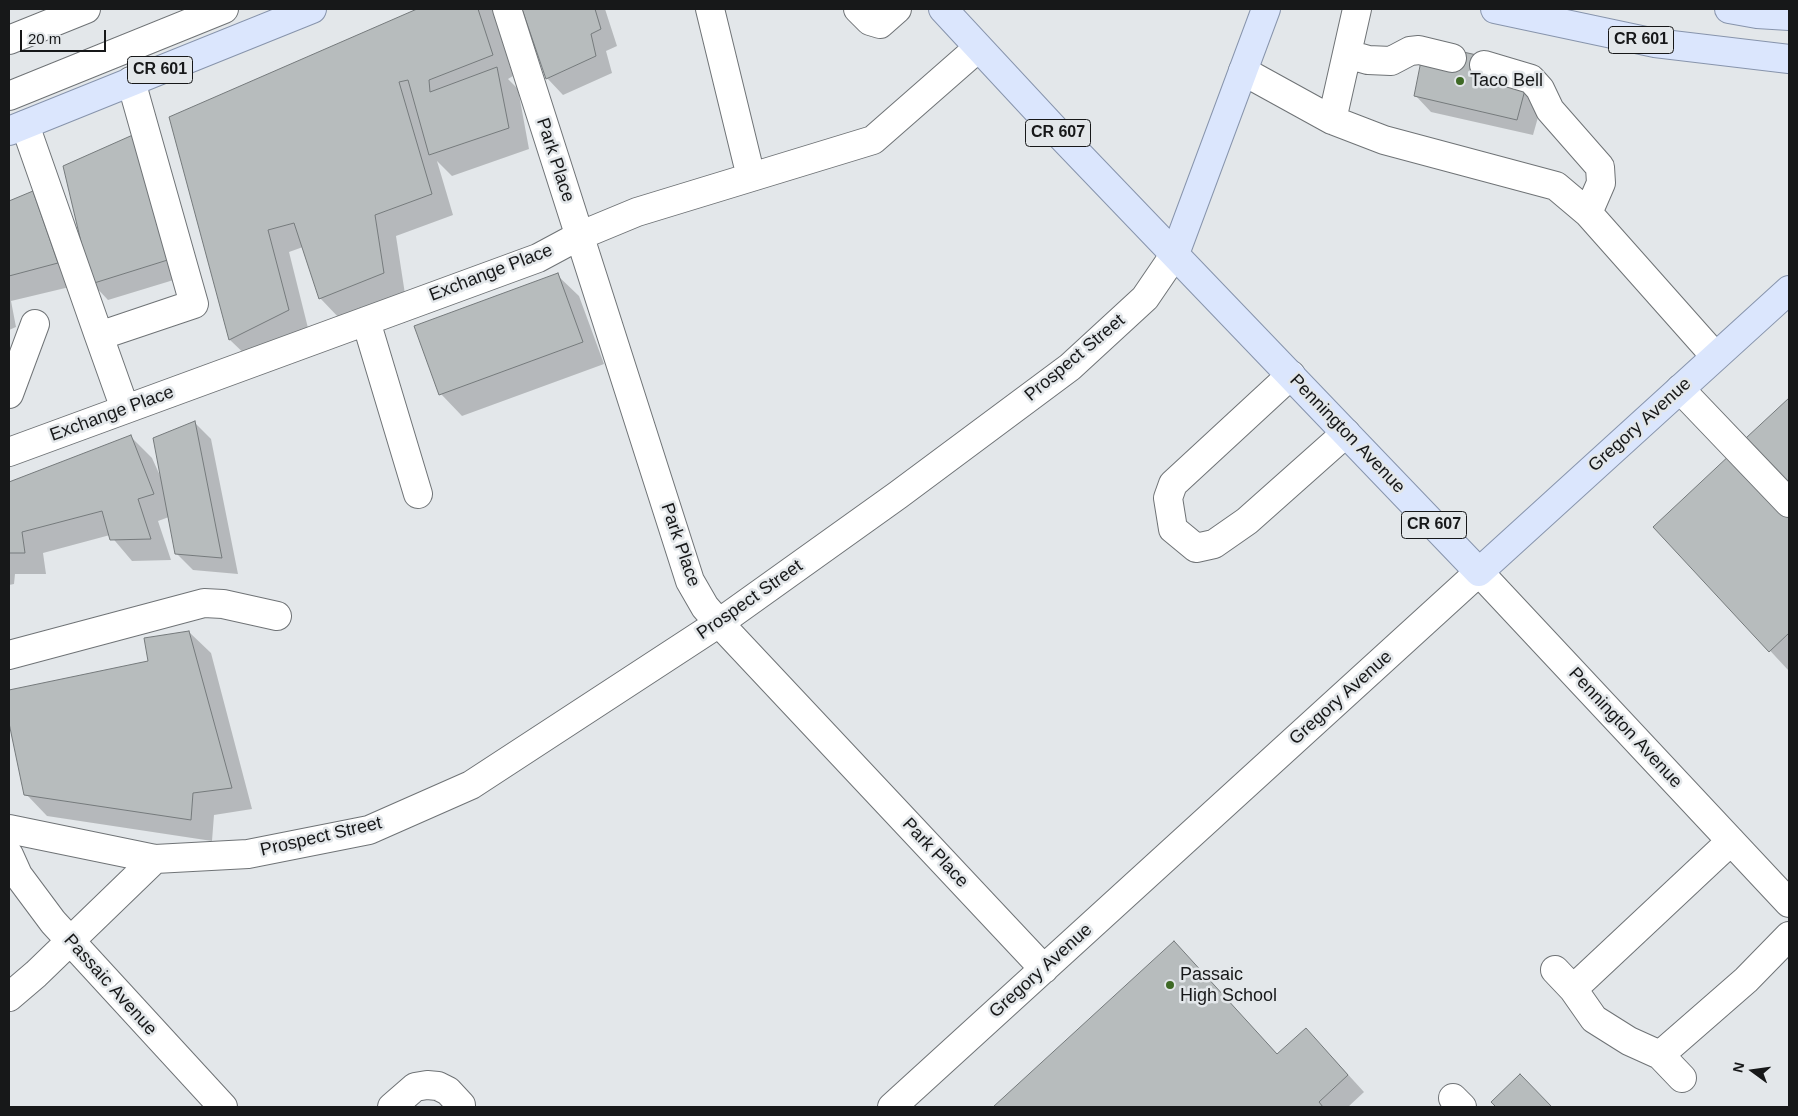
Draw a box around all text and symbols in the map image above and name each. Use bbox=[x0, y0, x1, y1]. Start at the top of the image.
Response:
scale bar bbox=[22, 20, 109, 52]
road number: CR 601 bbox=[1608, 26, 1674, 54]
text: 20 m bbox=[28, 30, 61, 47]
road number: CR 601 bbox=[128, 56, 192, 84]
place label: Taco Bell bbox=[1470, 70, 1543, 92]
marker: Taco Bell bbox=[1454, 75, 1466, 87]
street label: Park Place bbox=[531, 115, 579, 205]
road number: CR 607 bbox=[1026, 120, 1090, 146]
street label: Exchange Place bbox=[426, 240, 556, 306]
street label: Prospect Street bbox=[1021, 310, 1129, 406]
street label: Pennington Avenue bbox=[1285, 370, 1409, 498]
street label: Gregory Avenue bbox=[1584, 373, 1696, 477]
street label: Exchange Place bbox=[47, 382, 177, 446]
street label: Park Place bbox=[656, 500, 704, 590]
road number: CR 607 bbox=[1402, 512, 1466, 538]
street label: Prospect Street bbox=[693, 556, 807, 644]
street label: Gregory Avenue bbox=[1285, 646, 1397, 750]
street label: Pennington Avenue bbox=[1564, 663, 1686, 793]
street label: Prospect Street bbox=[258, 813, 384, 861]
street label: Park Place bbox=[897, 814, 973, 892]
street label: Gregory Avenue bbox=[985, 919, 1097, 1023]
street label: Passaic Avenue bbox=[59, 930, 161, 1040]
place label: Passaic High School bbox=[1180, 964, 1277, 1006]
marker: Passaic High School bbox=[1164, 979, 1176, 991]
north arrow bbox=[1728, 1046, 1778, 1096]
text: N bbox=[1729, 1061, 1747, 1074]

